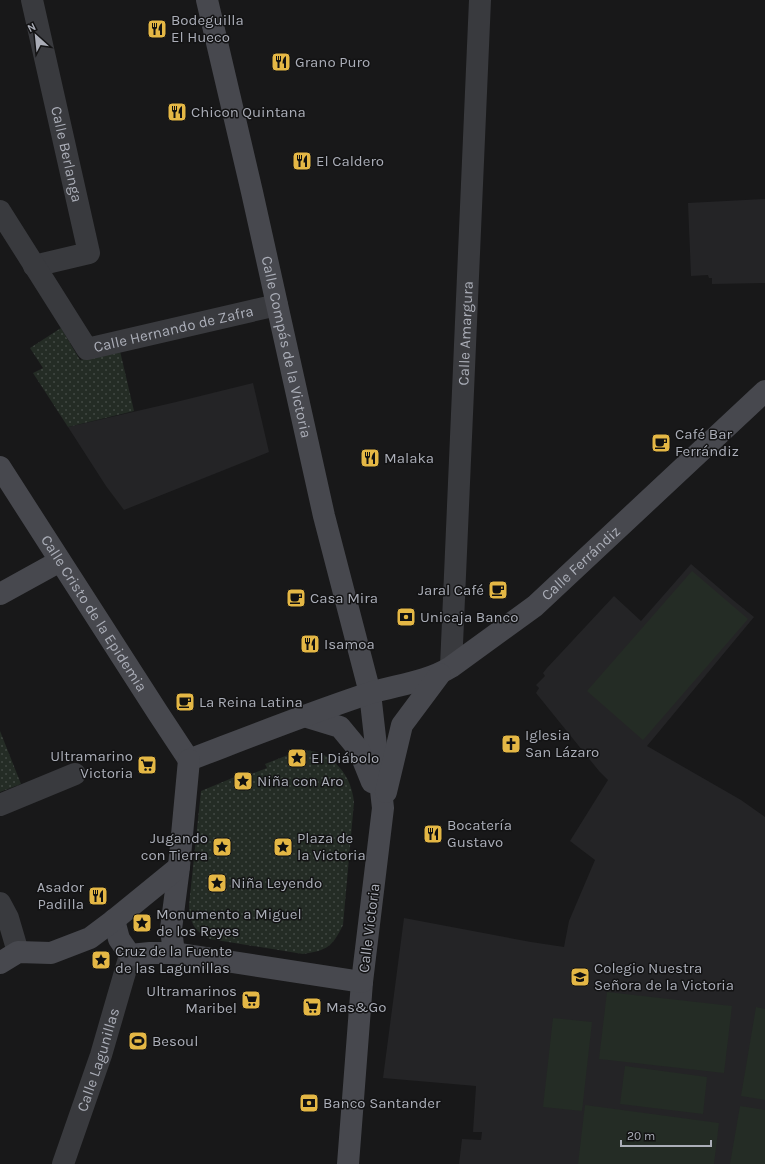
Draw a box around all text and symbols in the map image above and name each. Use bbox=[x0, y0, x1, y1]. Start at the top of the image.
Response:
place label: Bodeguilla El Hueco bbox=[171, 11, 244, 46]
north arrow bbox=[16, 16, 56, 56]
restaurant icon: Bodeguilla El Hueco bbox=[146, 18, 168, 40]
text: N bbox=[25, 20, 38, 35]
restaurant icon: Grano Puro bbox=[270, 51, 292, 73]
place label: Grano Puro bbox=[295, 53, 370, 71]
restaurant icon: Chicon Quintana bbox=[166, 101, 188, 123]
place label: Chicon Quintana bbox=[191, 103, 306, 121]
street label: Calle Berlanga bbox=[47, 104, 86, 204]
restaurant icon: El Caldero bbox=[291, 150, 313, 172]
place label: El Caldero bbox=[316, 152, 384, 170]
street label: Calle Compás de la Victoria bbox=[257, 254, 315, 440]
street label: Calle Amargura bbox=[454, 281, 477, 386]
street label: Calle Hernando de Zafra bbox=[92, 302, 255, 356]
place label: Café Bar Ferrándiz bbox=[675, 425, 739, 460]
cafe icon: Café Bar Ferrándiz bbox=[650, 432, 672, 454]
restaurant icon: Malaka bbox=[359, 447, 381, 469]
place label: Malaka bbox=[384, 449, 434, 467]
street label: Calle Ferrándiz bbox=[538, 522, 624, 604]
street label: Calle Cristo de la Epidemia bbox=[37, 532, 151, 695]
cafe icon: Jaral Café bbox=[487, 579, 509, 601]
place label: Jaral Café bbox=[418, 581, 484, 599]
cafe icon: Casa Mira bbox=[285, 587, 307, 609]
place label: Casa Mira bbox=[310, 589, 378, 607]
bank icon: Unicaja Banco bbox=[395, 606, 417, 628]
place label: Unicaja Banco bbox=[420, 608, 518, 626]
restaurant icon: Isamoa bbox=[299, 633, 321, 655]
place label: Isamoa bbox=[324, 635, 375, 653]
cafe icon: La Reina Latina bbox=[174, 691, 196, 713]
place label: La Reina Latina bbox=[199, 693, 303, 711]
place label: Iglesia San Lázaro bbox=[525, 726, 599, 761]
church icon: Iglesia San Lázaro bbox=[500, 733, 522, 755]
place label: Ultramarino Victoria bbox=[50, 747, 133, 782]
place icon: El Diábolo bbox=[286, 747, 308, 769]
place label: El Diábolo bbox=[311, 749, 379, 767]
supermarket icon: Ultramarino Victoria bbox=[136, 754, 158, 776]
place icon: Niña con Aro bbox=[232, 770, 254, 792]
place label: Niña con Aro bbox=[257, 772, 343, 790]
place label: Bocatería Gustavo bbox=[447, 816, 512, 851]
restaurant icon: Bocatería Gustavo bbox=[422, 823, 444, 845]
place label: Jugando con Tierra bbox=[141, 829, 208, 864]
place label: Plaza de la Victoria bbox=[297, 829, 366, 864]
place icon: Jugando con Tierra bbox=[211, 836, 233, 858]
place icon: Plaza de la Victoria bbox=[272, 836, 294, 858]
place icon: Niña Leyendo bbox=[206, 872, 228, 894]
place label: Niña Leyendo bbox=[231, 874, 322, 892]
place label: Asador Padilla bbox=[37, 878, 85, 913]
street label: Calle Victoria bbox=[355, 882, 383, 974]
restaurant icon: Asador Padilla bbox=[87, 885, 109, 907]
place label: Monumento a Miguel de los Reyes bbox=[156, 905, 302, 940]
place icon: Monumento a Miguel de los Reyes bbox=[131, 912, 153, 934]
place label: Cruz de la Fuente de las Lagunillas bbox=[115, 942, 232, 977]
place icon: Cruz de la Fuente de las Lagunillas bbox=[90, 949, 112, 971]
place label: Colegio Nuestra Señora de la Victoria bbox=[594, 959, 734, 994]
school or university icon: Colegio Nuestra Señora de la Victoria bbox=[569, 966, 591, 988]
place label: Ultramarinos Maribel bbox=[146, 982, 237, 1017]
supermarket icon: Ultramarinos Maribel bbox=[240, 989, 262, 1011]
supermarket icon: Mas&Go bbox=[301, 996, 323, 1018]
place label: Mas&Go bbox=[326, 998, 386, 1016]
street label: Calle Lagunillas bbox=[73, 1006, 123, 1114]
sports icon: Besoul bbox=[127, 1030, 149, 1052]
place label: Besoul bbox=[152, 1032, 198, 1050]
bank icon: Banco Santander bbox=[298, 1092, 320, 1114]
place label: Banco Santander bbox=[323, 1094, 441, 1112]
scale bar bbox=[621, 1122, 711, 1148]
text: 20 m bbox=[627, 1129, 655, 1143]

